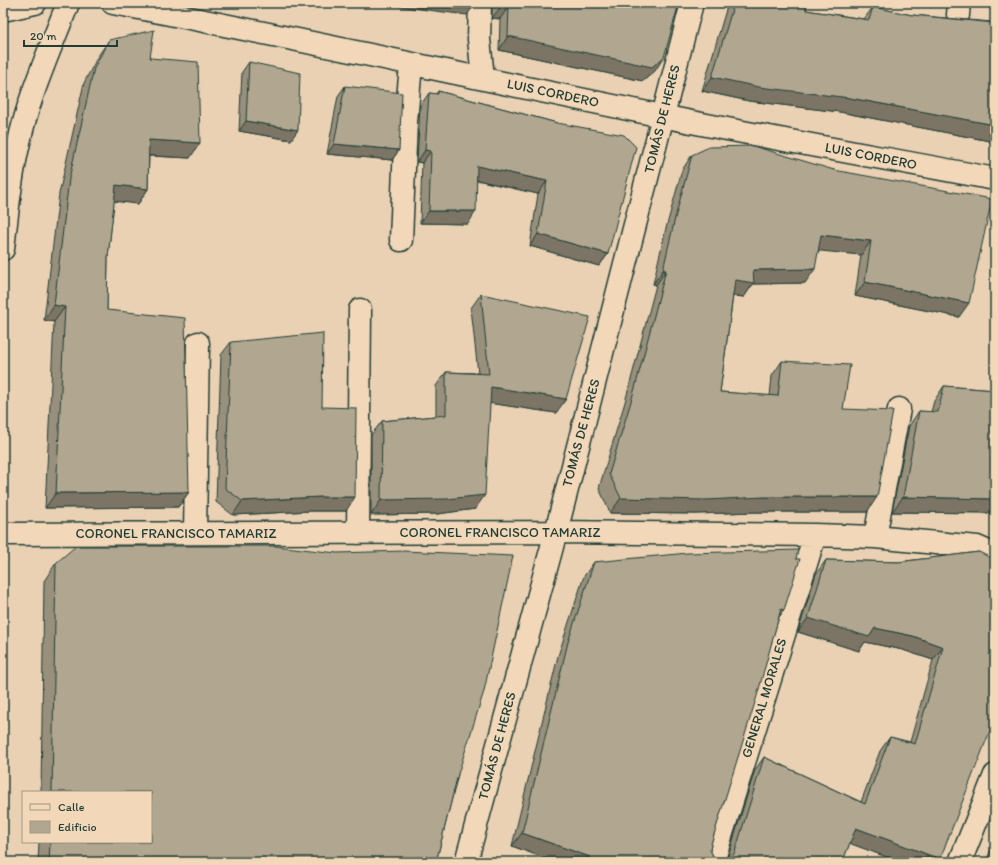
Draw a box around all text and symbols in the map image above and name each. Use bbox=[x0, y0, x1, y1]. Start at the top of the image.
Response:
scale bar bbox=[24, 22, 117, 48]
text: 20 m bbox=[30, 29, 57, 43]
street label: TOMÁS DE HERES bbox=[640, 63, 684, 175]
street label: LUIS CORDERO bbox=[505, 75, 601, 111]
street label: LUIS CORDERO bbox=[823, 139, 919, 173]
street label: TOMÁS DE HERES bbox=[558, 377, 604, 489]
street label: CORONEL FRANCISCO TAMARIZ bbox=[400, 524, 600, 541]
street label: CORONEL FRANCISCO TAMARIZ bbox=[76, 525, 276, 542]
street label: GENERAL MORALES bbox=[738, 636, 790, 760]
street label: TOMÁS DE HERES bbox=[474, 690, 520, 802]
legend bbox=[22, 791, 152, 843]
text: Calle bbox=[58, 800, 85, 814]
text: Edificio bbox=[58, 820, 97, 834]

